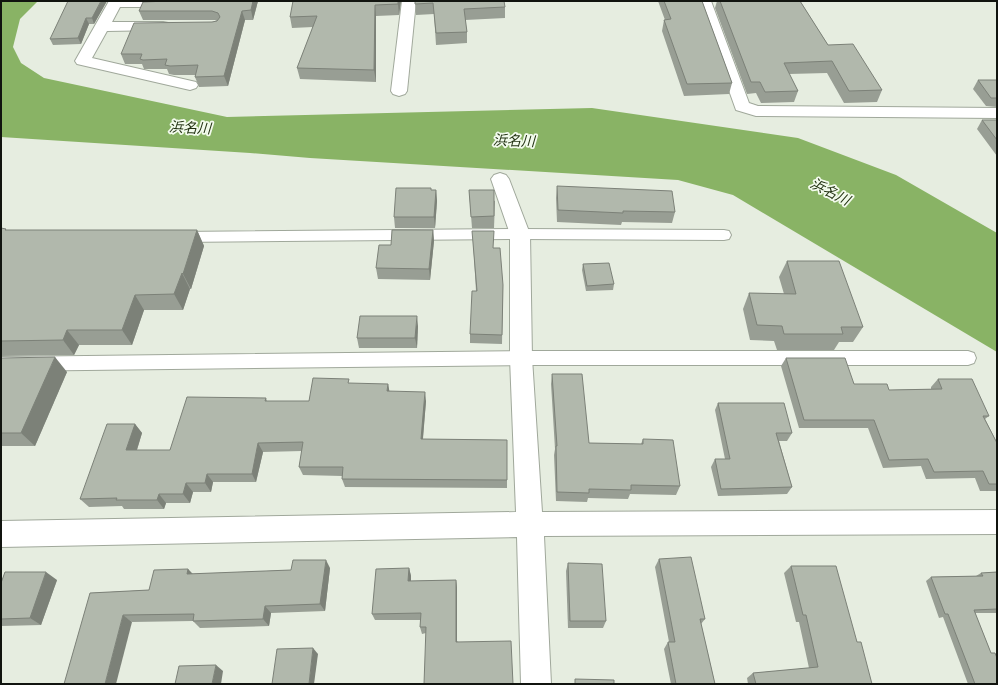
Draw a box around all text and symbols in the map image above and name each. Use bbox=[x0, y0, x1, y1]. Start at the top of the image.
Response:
water label: 浜名川 bbox=[169, 118, 213, 138]
water label: 浜名川 bbox=[493, 132, 537, 150]
water label: 浜名川 bbox=[807, 175, 854, 210]

